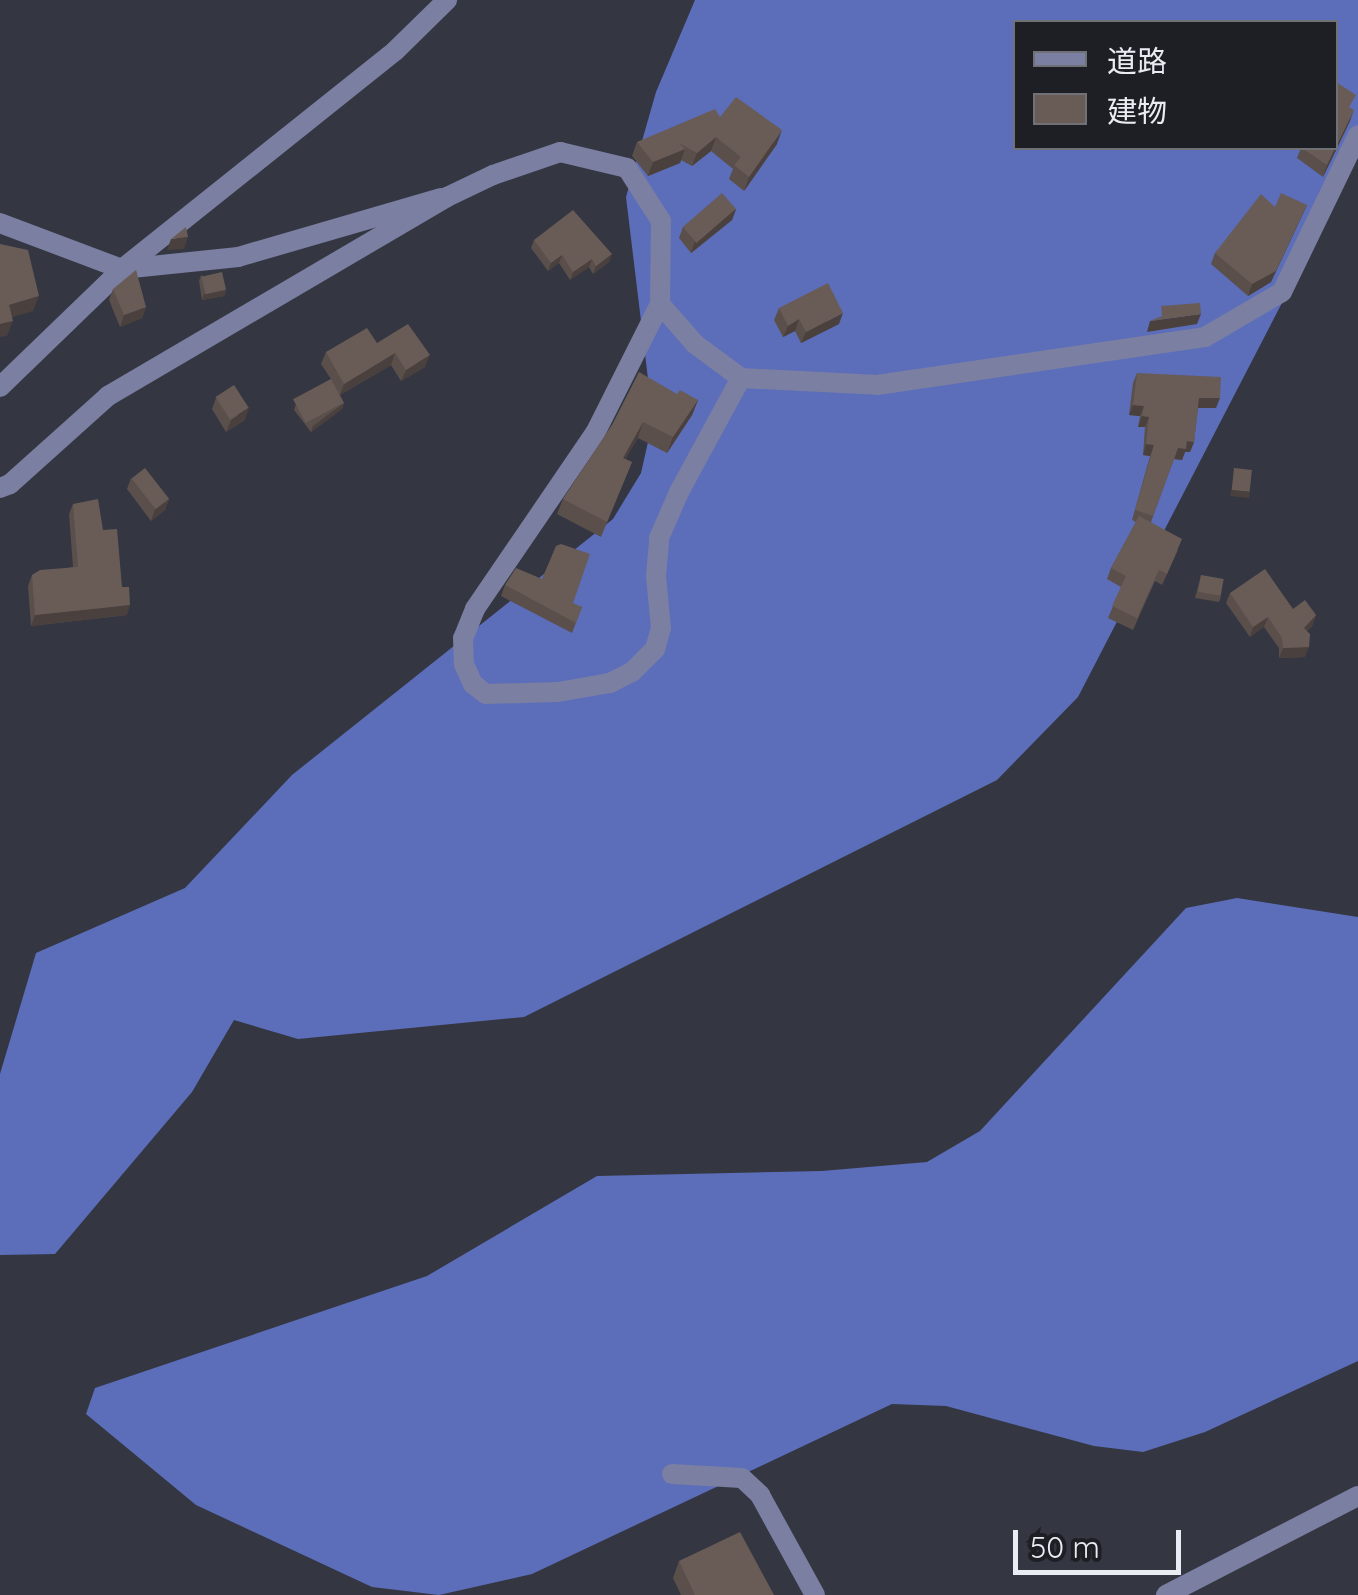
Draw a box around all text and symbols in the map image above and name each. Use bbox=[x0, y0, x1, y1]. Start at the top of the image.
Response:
legend bbox=[1013, 20, 1338, 150]
text: 道路 bbox=[1107, 42, 1167, 80]
text: 建物 bbox=[1107, 92, 1167, 130]
scale bar bbox=[1018, 1510, 1186, 1572]
text: 50 m bbox=[1030, 1528, 1100, 1566]

